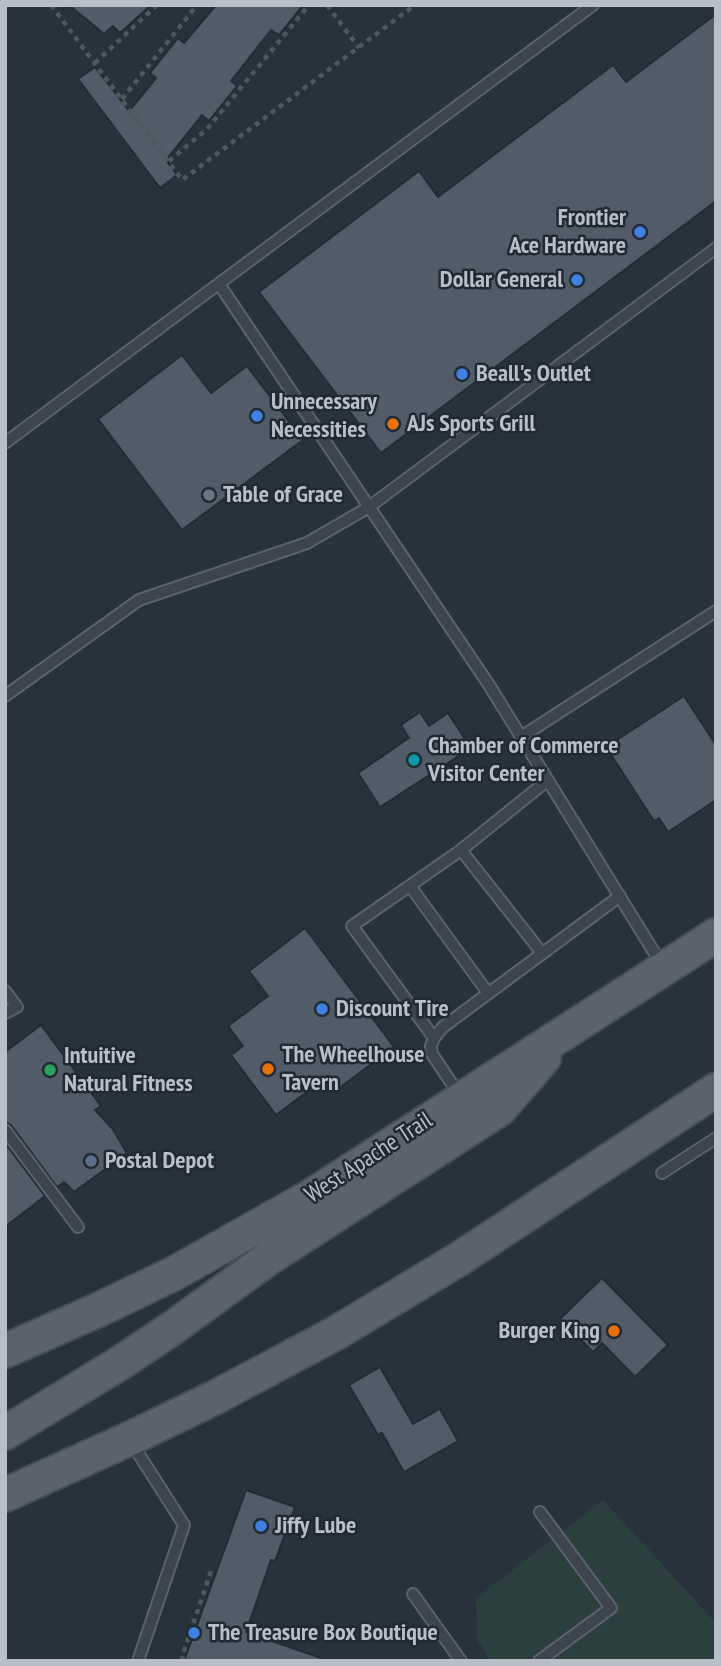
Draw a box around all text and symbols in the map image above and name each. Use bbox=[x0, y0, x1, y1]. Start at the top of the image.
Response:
place label: Frontier Ace Hardware bbox=[509, 204, 626, 260]
marker: Frontier Ace Hardware bbox=[632, 224, 648, 240]
place label: Dollar General bbox=[440, 266, 563, 294]
marker: Dollar General bbox=[569, 272, 585, 288]
place label: Beall's Outlet bbox=[476, 360, 591, 388]
marker: Beall's Outlet bbox=[454, 366, 470, 382]
place label: Unnecessary Necessities bbox=[271, 388, 377, 444]
marker: Unnecessary Necessities bbox=[249, 408, 265, 424]
place label: AJs Sports Grill bbox=[407, 410, 535, 438]
marker: AJs Sports Grill bbox=[385, 416, 401, 432]
place label: Table of Grace bbox=[223, 481, 343, 509]
marker: Table of Grace bbox=[201, 487, 217, 503]
place label: Chamber of Commerce Visitor Center bbox=[428, 732, 619, 788]
marker: Chamber of Commerce Visitor Center bbox=[406, 752, 422, 768]
place label: Discount Tire bbox=[336, 995, 449, 1023]
marker: Discount Tire bbox=[314, 1001, 330, 1017]
place label: The Wheelhouse Tavern bbox=[282, 1041, 425, 1097]
place label: Intuitive Natural Fitness bbox=[64, 1042, 193, 1098]
marker: The Wheelhouse Tavern bbox=[260, 1061, 276, 1077]
marker: Intuitive Natural Fitness bbox=[42, 1062, 58, 1078]
street label: West Apache Trail bbox=[300, 1106, 438, 1210]
place label: Postal Depot bbox=[105, 1147, 214, 1175]
marker: Postal Depot bbox=[83, 1153, 99, 1169]
place label: Burger King bbox=[498, 1317, 600, 1345]
marker: Burger King bbox=[606, 1323, 622, 1339]
place label: Jiffy Lube bbox=[275, 1512, 356, 1540]
marker: Jiffy Lube bbox=[253, 1518, 269, 1534]
place label: The Treasure Box Boutique bbox=[208, 1619, 438, 1647]
marker: The Treasure Box Boutique bbox=[186, 1625, 202, 1641]

